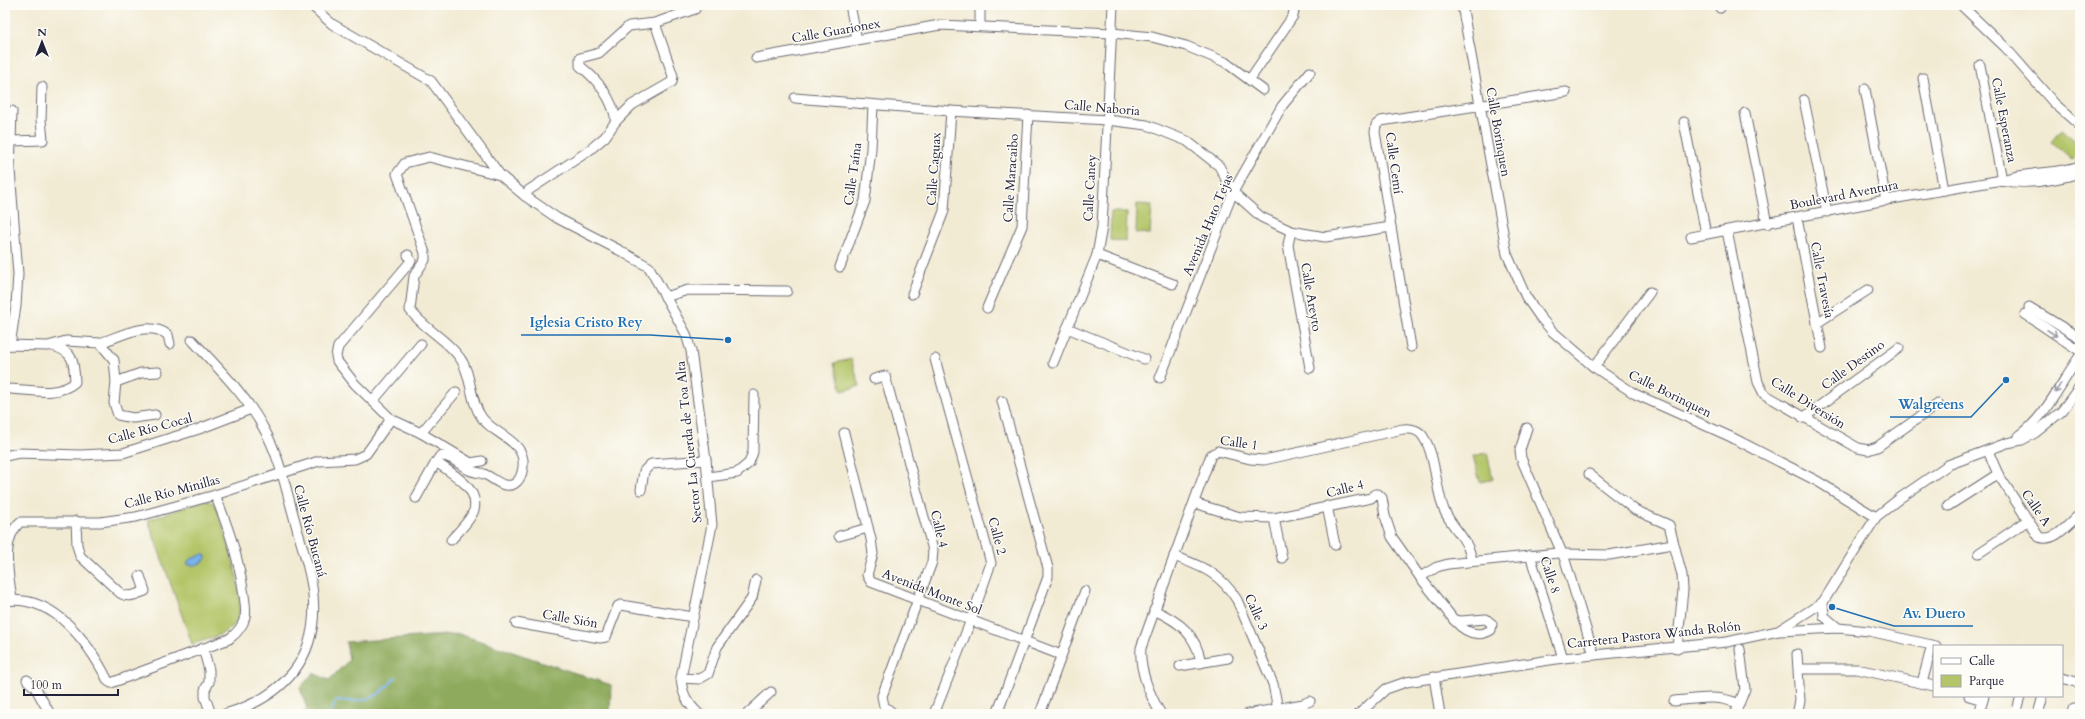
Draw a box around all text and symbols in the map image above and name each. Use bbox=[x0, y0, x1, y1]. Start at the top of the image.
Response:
street label: Calle Guarionex bbox=[790, 14, 882, 48]
north arrow bbox=[22, 22, 62, 62]
text: N bbox=[37, 25, 47, 40]
street label: Calle Esperanza bbox=[1987, 76, 2021, 164]
street label: Calle Borinquen bbox=[1481, 86, 1515, 179]
street label: Calle Naboria bbox=[1063, 96, 1141, 120]
street label: Calle Caguax bbox=[922, 131, 946, 206]
street label: Calle Cemí bbox=[1381, 131, 1407, 195]
street label: Calle Maracaibo bbox=[999, 133, 1023, 223]
street label: Calle Taína bbox=[840, 141, 866, 207]
street label: Calle Caney bbox=[1079, 154, 1101, 222]
street label: Avenida Hato Tejas bbox=[1178, 171, 1238, 279]
street label: Boulevard Aventura bbox=[1788, 176, 1900, 214]
street label: Calle Travesía bbox=[1806, 240, 1838, 320]
street label: Calle Areyto bbox=[1296, 261, 1326, 333]
callout: Iglesia Cristo Rey bbox=[521, 309, 650, 335]
text: Iglesia Cristo Rey bbox=[529, 313, 643, 332]
one-way arrow bbox=[2046, 329, 2058, 337]
street label: Calle Destino bbox=[1818, 336, 1888, 394]
street label: Sector La Cuerda de Toa Alta bbox=[672, 360, 706, 524]
street label: Calle Borinquen bbox=[1625, 366, 1715, 422]
street label: Calle Diversión bbox=[1767, 373, 1850, 434]
one-way arrow bbox=[2054, 382, 2062, 393]
callout: Walgreens bbox=[1890, 391, 1971, 417]
text: Walgreens bbox=[1897, 395, 1964, 414]
street label: Calle Río Cocal bbox=[106, 409, 195, 449]
street label: Calle 1 bbox=[1219, 431, 1259, 455]
street label: Calle Río Minillas bbox=[122, 471, 222, 513]
street label: Calle 4 bbox=[1324, 476, 1366, 502]
street label: Calle Río Bucaná bbox=[289, 483, 331, 580]
street label: Calle A bbox=[2017, 486, 2056, 530]
street label: Calle 4 bbox=[926, 508, 952, 550]
street label: Calle 2 bbox=[983, 515, 1011, 557]
street label: Calle 8 bbox=[1536, 554, 1564, 596]
street label: Avenida Monte Sol bbox=[879, 565, 985, 620]
street label: Calle 3 bbox=[1240, 591, 1272, 633]
callout: Av. Duero bbox=[1894, 600, 1973, 626]
text: Av. Duero bbox=[1902, 604, 1966, 623]
street label: Calle Sión bbox=[541, 605, 600, 633]
street label: Carretera Pastora Wanda Rolón bbox=[1566, 617, 1742, 653]
legend bbox=[1933, 645, 2063, 697]
text: Calle bbox=[1969, 653, 1995, 669]
scale bar bbox=[24, 671, 118, 697]
text: Parque bbox=[1969, 673, 2004, 689]
text: 100 m bbox=[30, 677, 63, 693]

